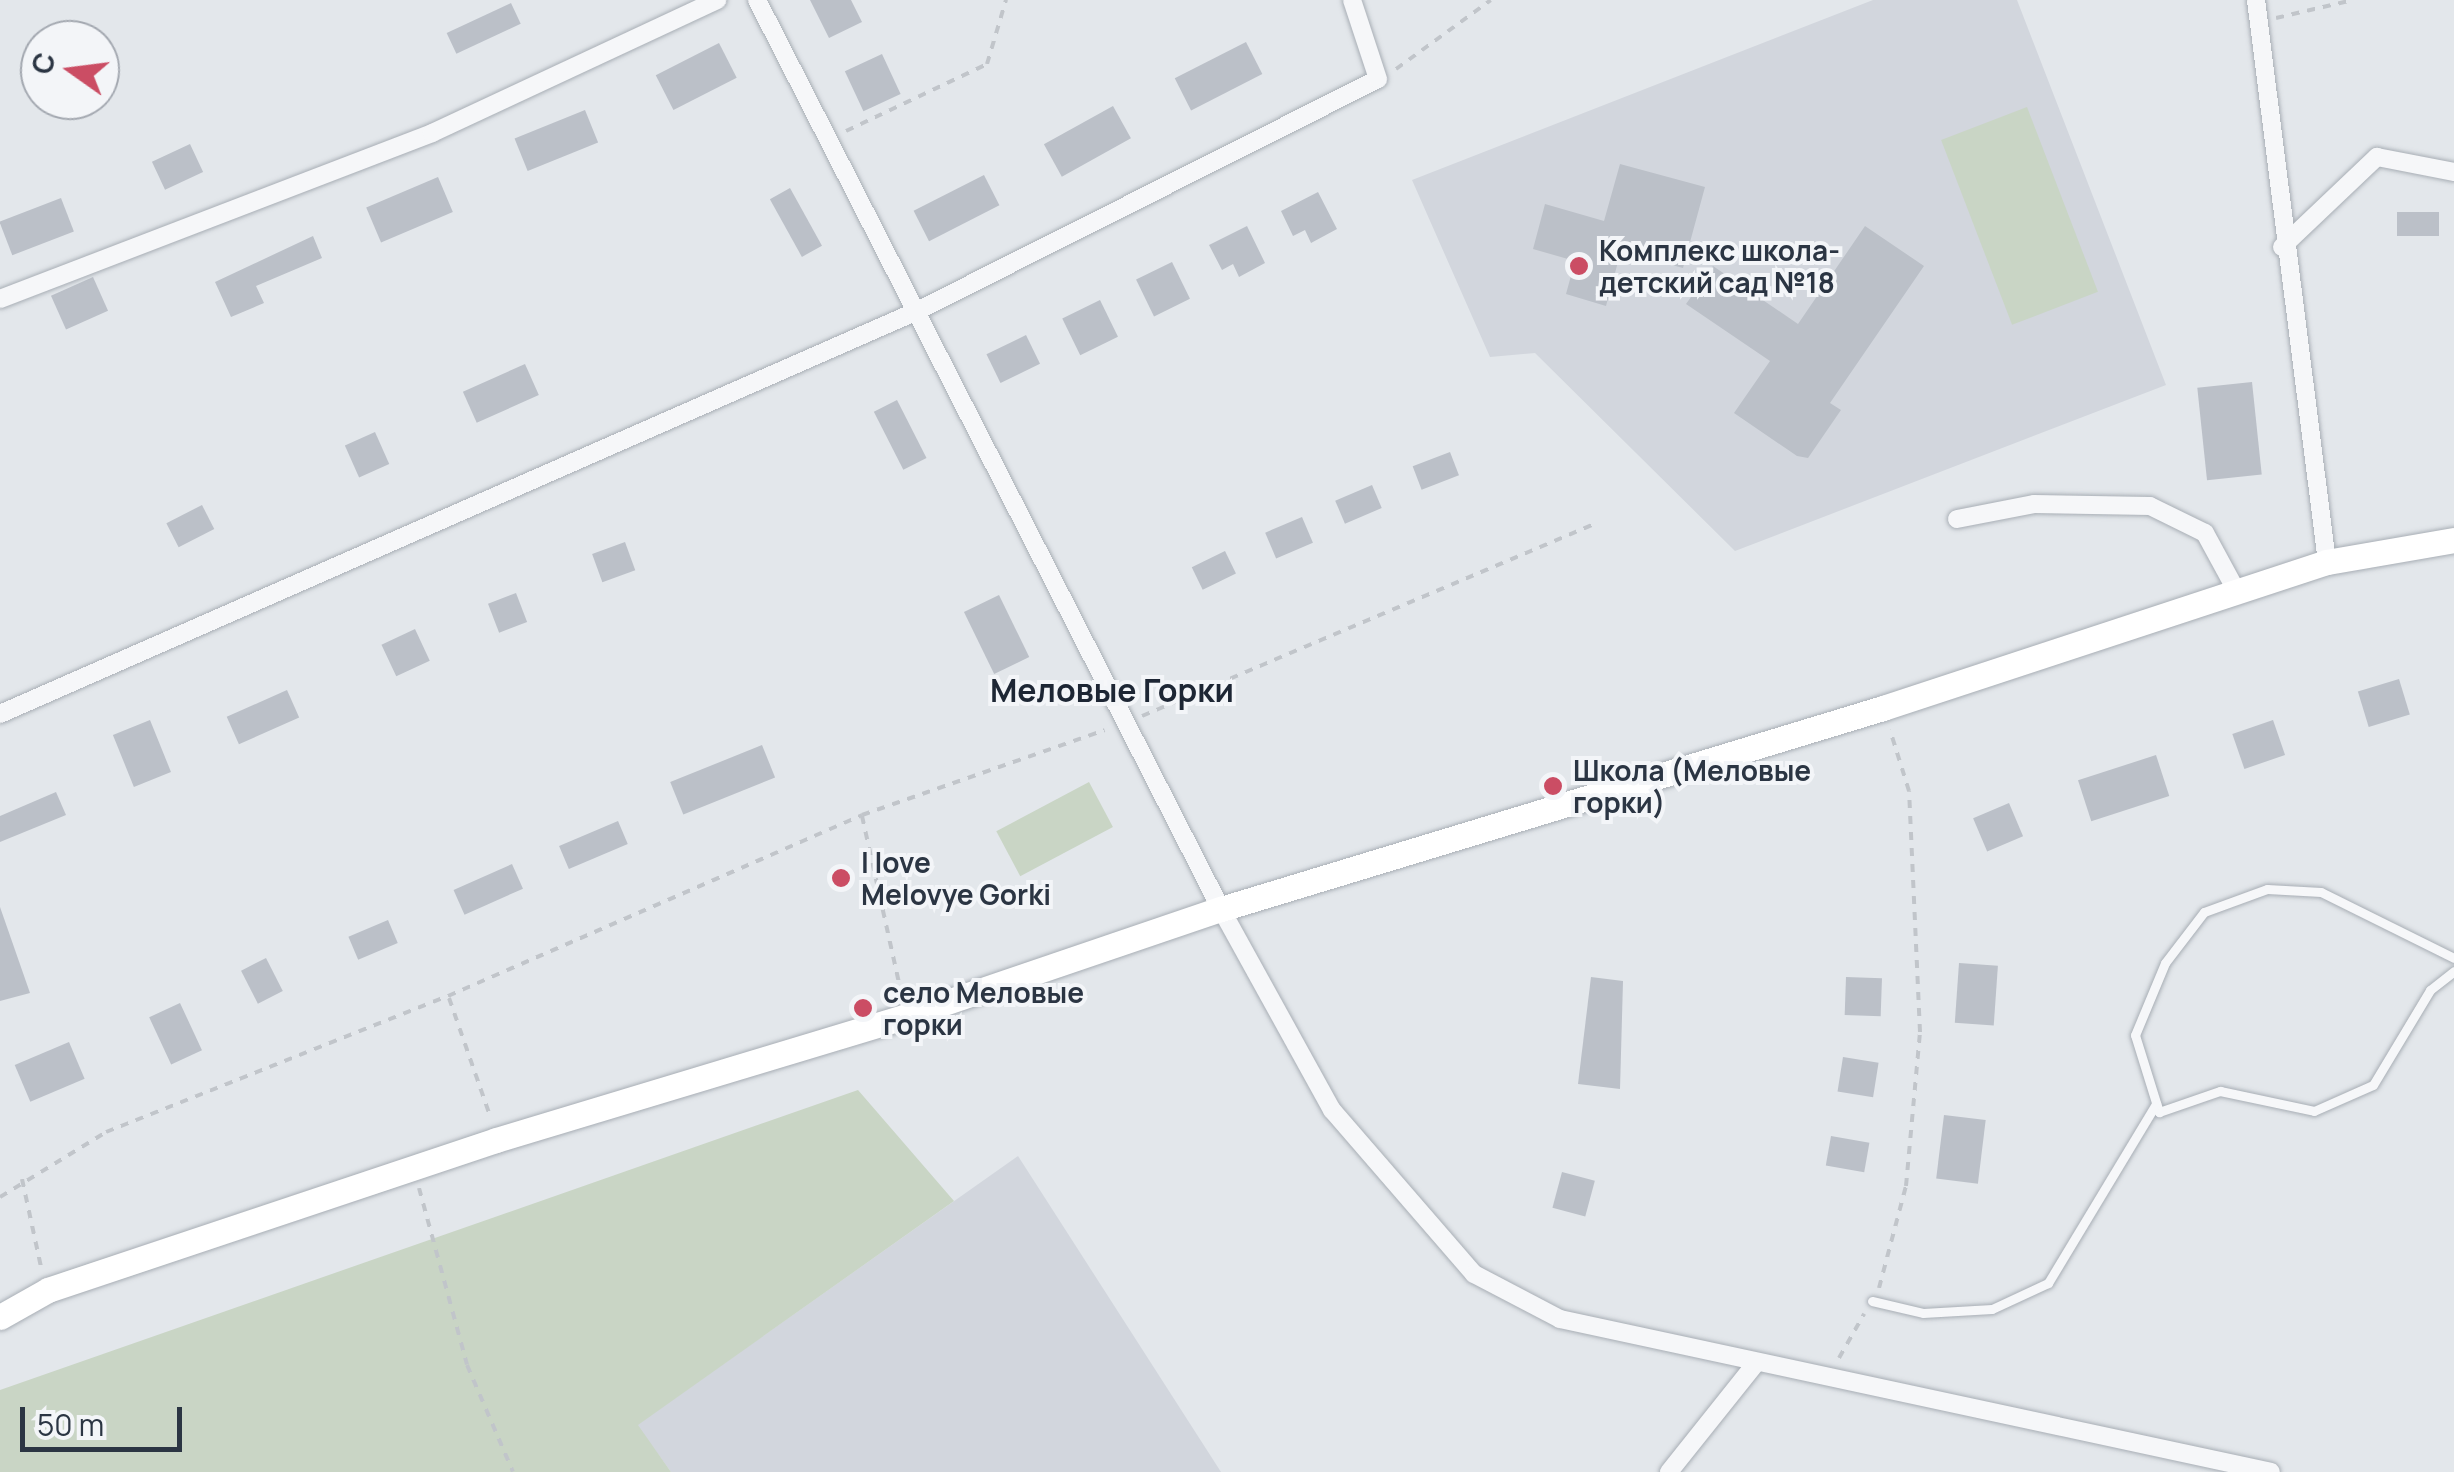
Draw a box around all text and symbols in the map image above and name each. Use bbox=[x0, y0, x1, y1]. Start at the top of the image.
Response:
north arrow bbox=[20, 20, 120, 120]
text: С bbox=[22, 49, 64, 78]
place label: Комплекс школа- детский сад №18 bbox=[1599, 233, 1840, 299]
marker: Комплекс школа- детский сад №18 bbox=[1568, 255, 1590, 277]
district label: Меловые Горки bbox=[990, 671, 1234, 709]
place label: Школа (Меловые горки) bbox=[1573, 753, 1811, 819]
marker: Школа (Меловые горки) bbox=[1542, 775, 1564, 797]
place label: I love Melovye Gorki bbox=[861, 845, 1051, 911]
marker: I love Melovye Gorki bbox=[830, 867, 852, 889]
place label: село Меловые горки bbox=[883, 975, 1084, 1041]
marker: село Меловые горки bbox=[852, 997, 874, 1019]
scale bar bbox=[25, 1387, 188, 1449]
text: 50 m bbox=[37, 1404, 104, 1445]

